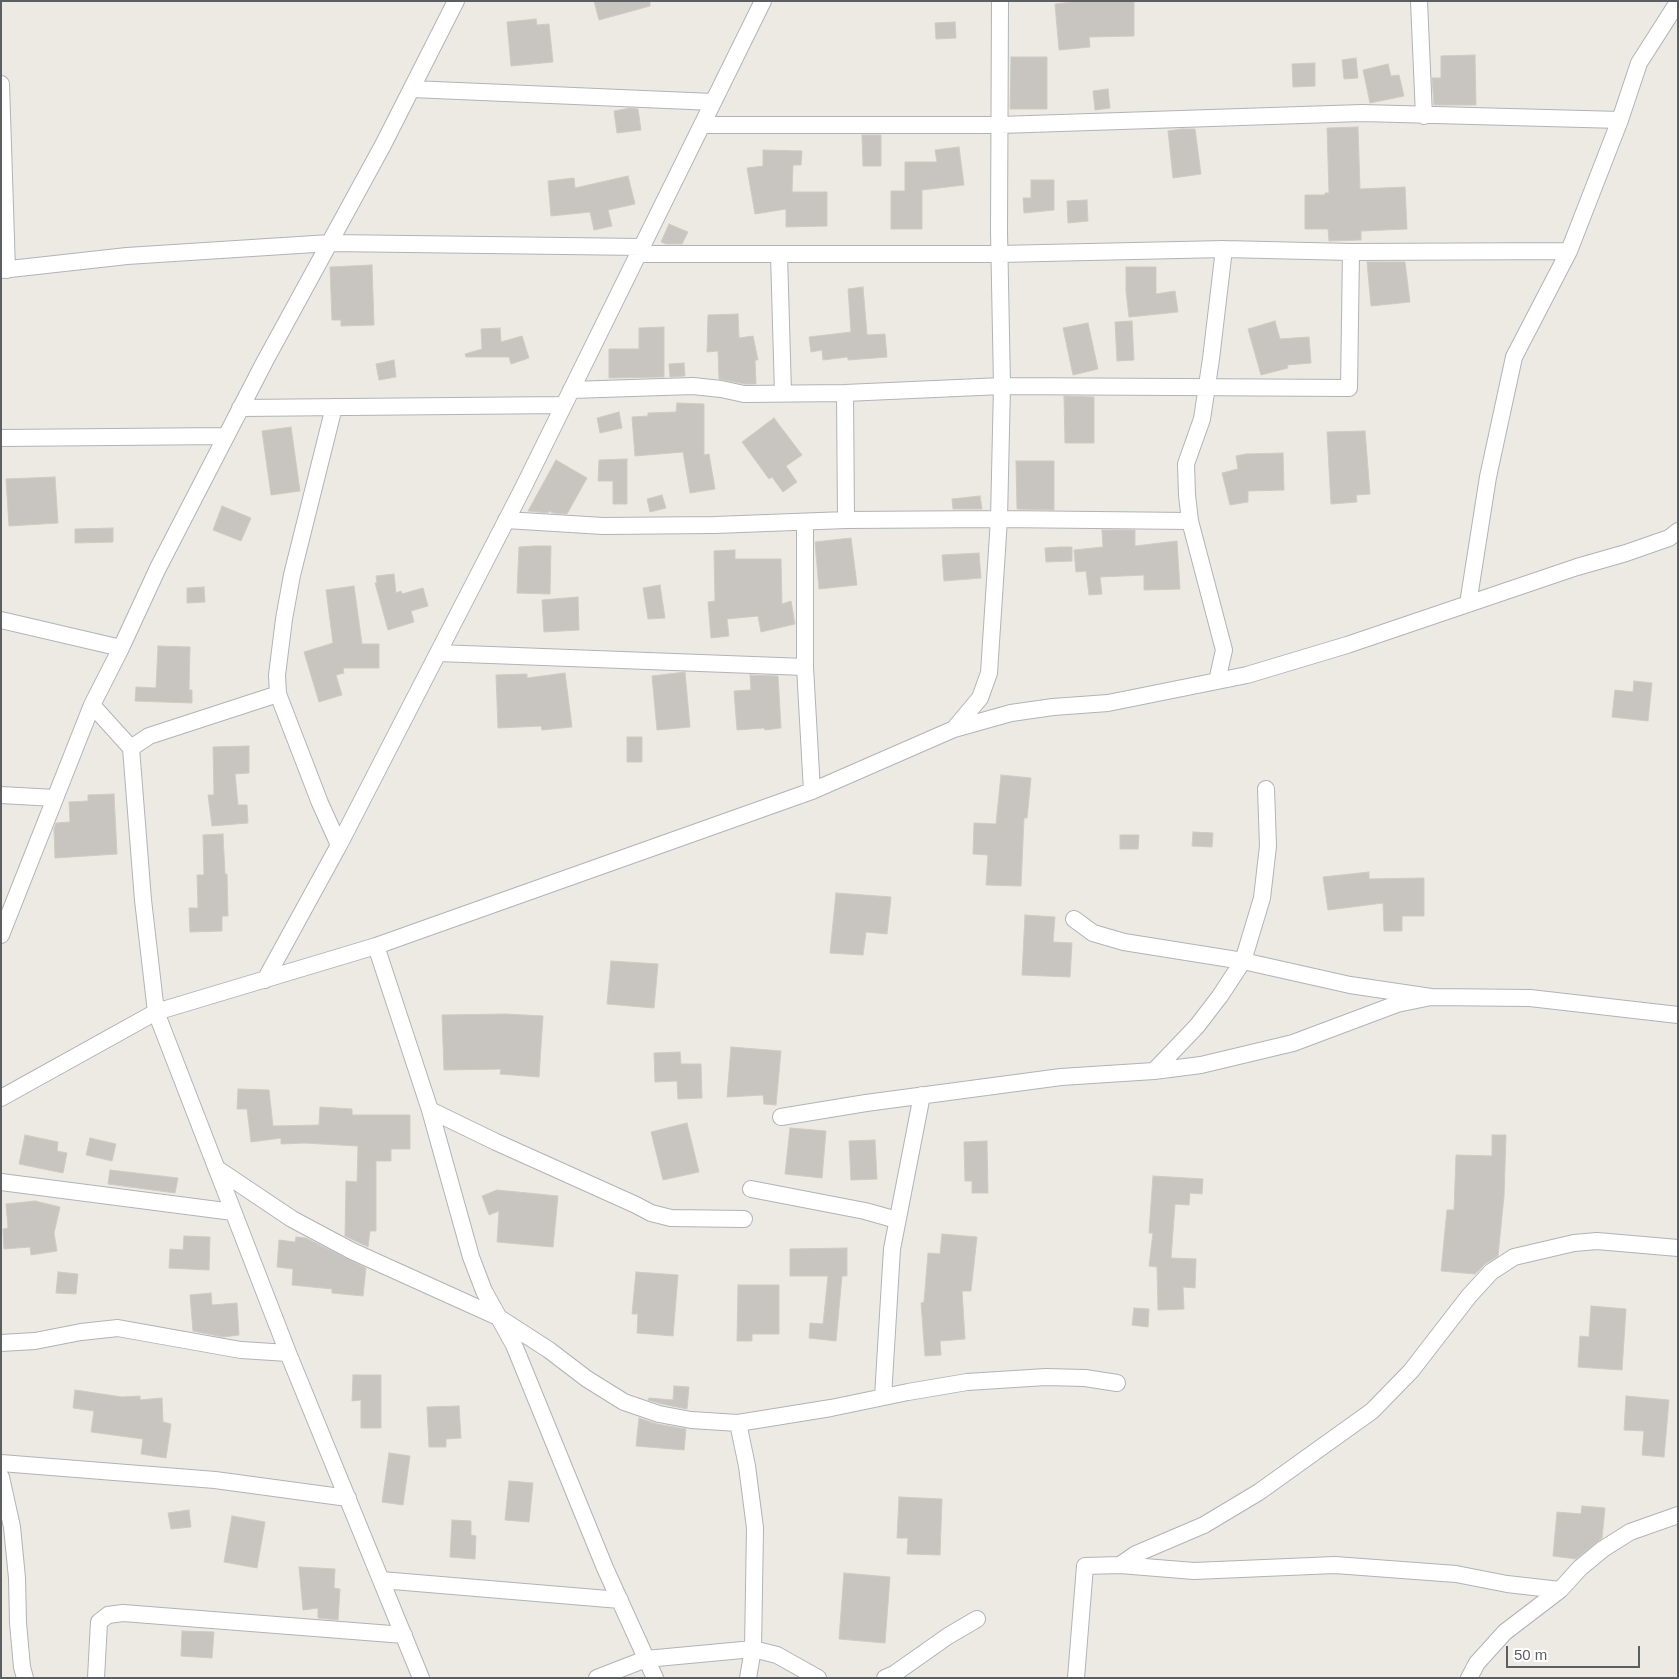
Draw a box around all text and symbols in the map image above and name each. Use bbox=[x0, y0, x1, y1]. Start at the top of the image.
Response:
scale bar bbox=[1509, 1636, 1643, 1668]
text: 50 m bbox=[1514, 1646, 1547, 1663]

